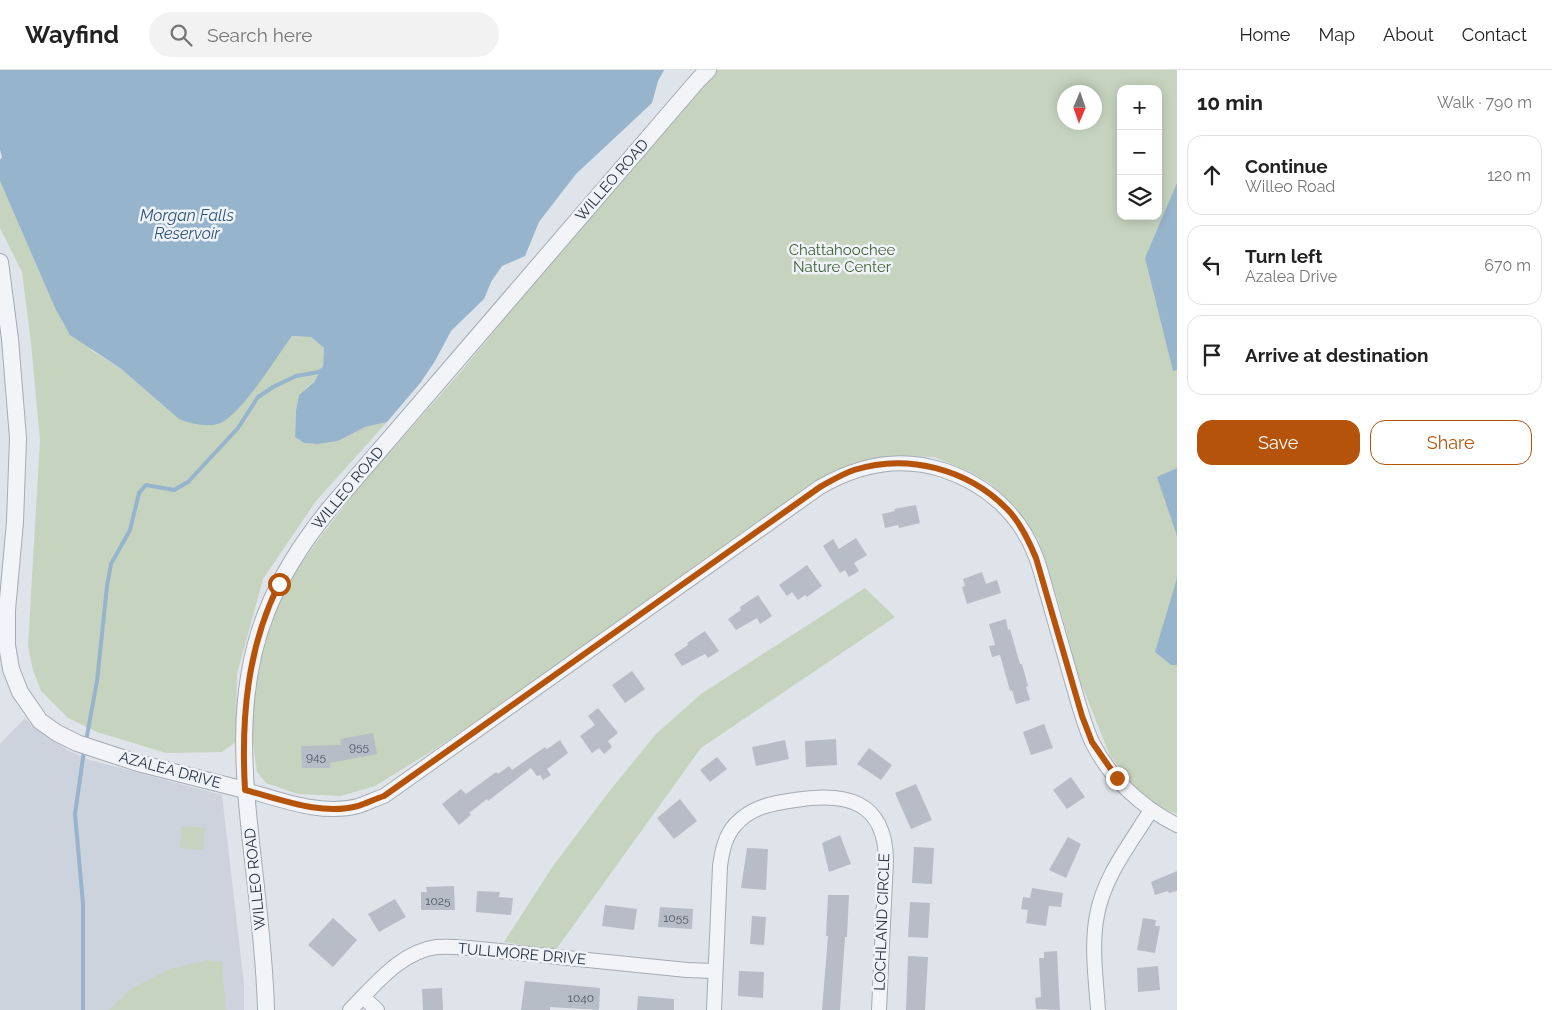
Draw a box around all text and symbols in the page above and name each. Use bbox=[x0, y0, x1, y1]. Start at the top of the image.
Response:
search box bbox=[149, 12, 499, 57]
text: Wayfind bbox=[25, 20, 119, 49]
icon: search bbox=[167, 21, 195, 49]
text: Search here bbox=[207, 24, 312, 46]
text: Home bbox=[1239, 24, 1290, 45]
text: Map bbox=[1318, 24, 1355, 45]
text: About bbox=[1383, 24, 1434, 45]
text: Contact bbox=[1462, 24, 1527, 45]
north arrow bbox=[1057, 85, 1102, 130]
map controls bbox=[1117, 85, 1162, 220]
button: + bbox=[1117, 85, 1162, 130]
text: 10 min bbox=[1197, 90, 1263, 115]
text: Walk · 790 m bbox=[1437, 93, 1532, 112]
button: − bbox=[1117, 130, 1162, 175]
street label: WILLEO ROAD bbox=[572, 135, 653, 225]
text: Continue bbox=[1245, 155, 1328, 177]
icon: ahead bbox=[1198, 161, 1226, 189]
text: 120 m bbox=[1487, 166, 1531, 185]
button: layers bbox=[1117, 175, 1162, 220]
text: Willeo Road bbox=[1245, 177, 1335, 196]
water label: Morgan Falls Reservoir bbox=[140, 206, 234, 243]
park label: Chattahoochee Nature Center bbox=[789, 241, 895, 276]
text: Turn left bbox=[1245, 245, 1322, 267]
icon: left bbox=[1198, 251, 1226, 279]
text: 670 m bbox=[1484, 256, 1531, 275]
text: Azalea Drive bbox=[1245, 267, 1337, 286]
icon: arrive bbox=[1198, 341, 1226, 369]
text: Arrive at destination bbox=[1245, 344, 1429, 366]
button: Save bbox=[1197, 420, 1360, 465]
button: Share bbox=[1370, 420, 1532, 465]
street label: WILLEO ROAD bbox=[308, 443, 388, 533]
route start bbox=[268, 573, 291, 596]
house number: 955 bbox=[349, 740, 370, 754]
street label: AZALEA DRIVE bbox=[117, 748, 223, 792]
house number: 945 bbox=[306, 750, 327, 764]
route end bbox=[1106, 767, 1129, 790]
street label: WILLEO ROAD bbox=[241, 827, 269, 931]
street label: LOCHLAND CIRCLE bbox=[871, 853, 893, 991]
house number: 1025 bbox=[425, 894, 451, 908]
house number: 1055 bbox=[663, 911, 689, 925]
street label: TULLMORE DRIVE bbox=[457, 939, 587, 969]
house number: 1040 bbox=[568, 991, 594, 1005]

